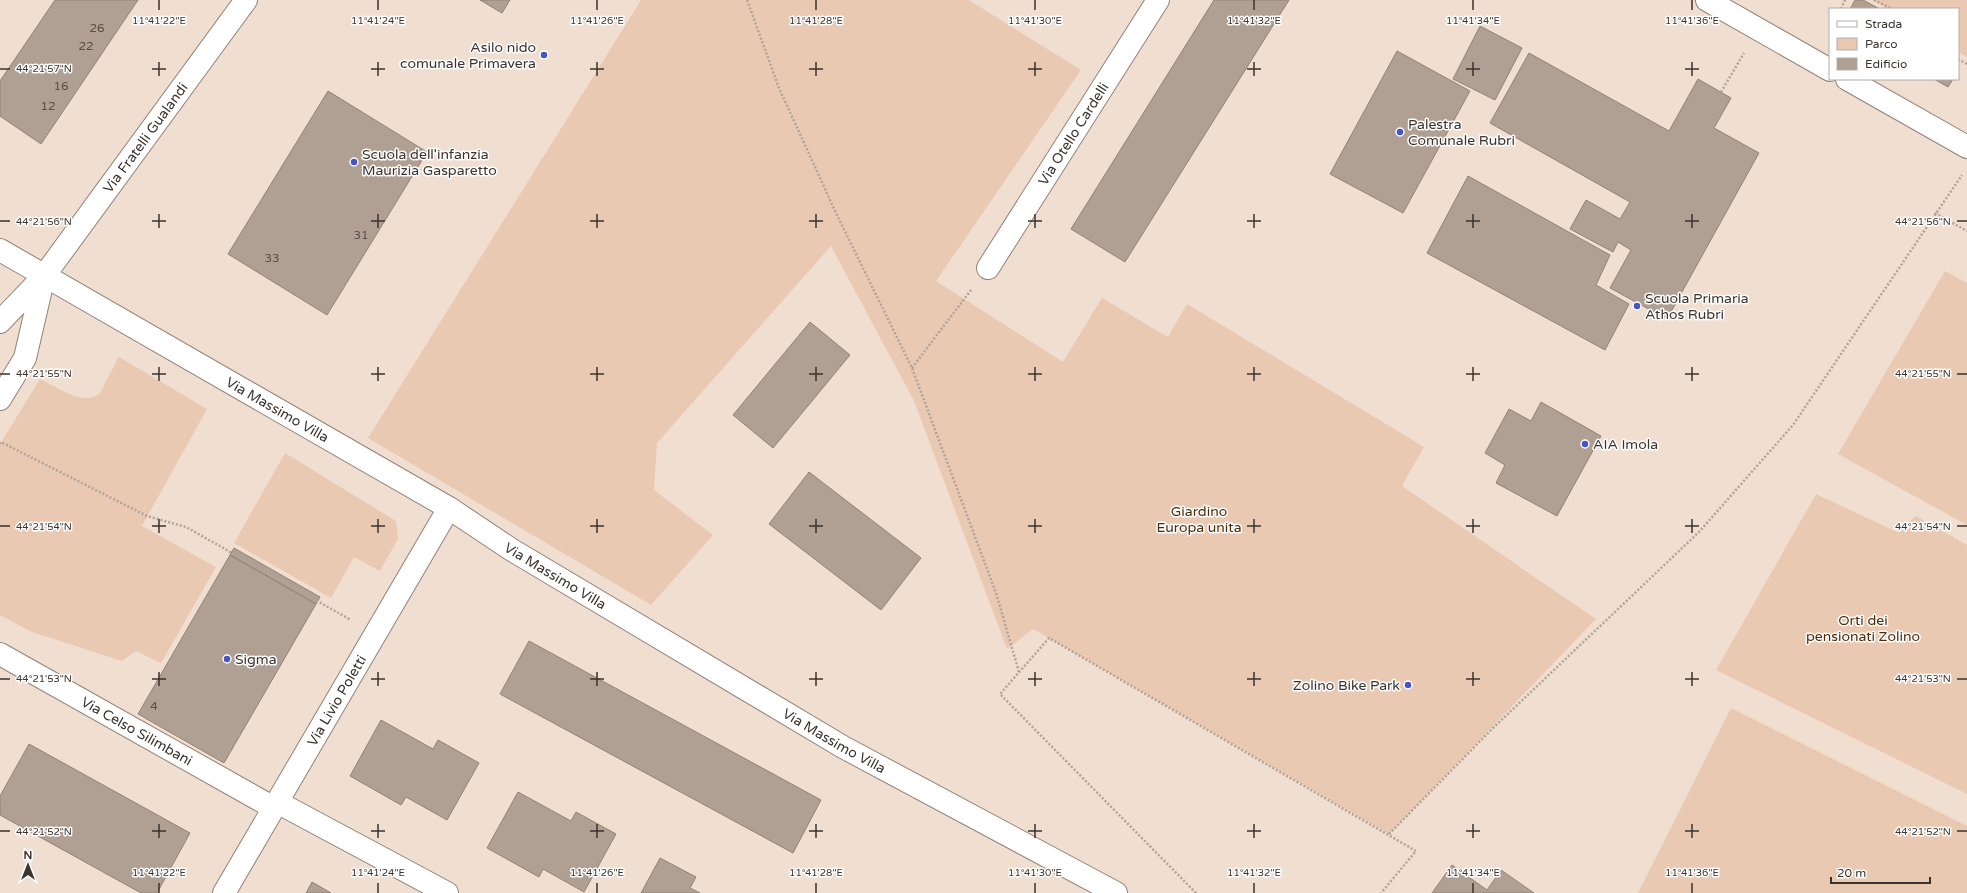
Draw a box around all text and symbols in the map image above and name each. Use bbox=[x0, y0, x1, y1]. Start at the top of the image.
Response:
legend bbox=[1829, 8, 1959, 80]
text: 11°41'22"E bbox=[132, 15, 186, 27]
text: 11°41'24"E bbox=[351, 15, 405, 27]
text: 11°41'26"E bbox=[570, 15, 624, 27]
text: 11°41'28"E bbox=[789, 15, 843, 27]
text: 11°41'30"E bbox=[1008, 15, 1062, 27]
text: 11°41'32"E bbox=[1227, 15, 1281, 27]
text: 11°41'34"E bbox=[1446, 15, 1500, 27]
text: 11°41'36"E bbox=[1665, 15, 1719, 27]
text: Strada bbox=[1865, 17, 1902, 31]
house number: 26 bbox=[89, 21, 105, 35]
text: Parco bbox=[1865, 37, 1898, 51]
house number: 22 bbox=[78, 39, 94, 53]
place label: Asilo nido comunale Primavera bbox=[400, 39, 536, 72]
marker: Asilo nido comunale Primavera bbox=[539, 50, 549, 60]
text: Edificio bbox=[1865, 57, 1907, 71]
text: 44°21'57"N bbox=[16, 63, 72, 75]
house number: 16 bbox=[53, 79, 69, 93]
street label: Via Fratelli Gualandi bbox=[99, 79, 191, 196]
street label: Via Otello Cardelli bbox=[1034, 79, 1112, 188]
house number: 12 bbox=[40, 99, 56, 113]
place label: Palestra Comunale Rubri bbox=[1408, 116, 1515, 149]
marker: Palestra Comunale Rubri bbox=[1395, 127, 1405, 137]
place label: Scuola dell'infanzia Maurizia Gasparetto bbox=[362, 146, 497, 179]
marker: Scuola dell'infanzia Maurizia Gasparetto bbox=[349, 157, 359, 167]
text: 44°21'56"N bbox=[16, 216, 72, 228]
text: 44°21'56"N bbox=[1895, 216, 1951, 228]
house number: 31 bbox=[353, 228, 369, 242]
house number: 33 bbox=[264, 251, 280, 265]
place label: Scuola Primaria Athos Rubri bbox=[1645, 290, 1749, 323]
marker: Scuola Primaria Athos Rubri bbox=[1632, 301, 1642, 311]
text: 44°21'55"N bbox=[16, 368, 72, 380]
text: 44°21'55"N bbox=[1895, 368, 1951, 380]
street label: Via Massimo Villa bbox=[223, 373, 332, 446]
place label: AIA Imola bbox=[1593, 436, 1658, 453]
marker: AIA Imola bbox=[1580, 439, 1590, 449]
park label: Giardino Europa unita bbox=[1156, 503, 1242, 536]
text: 44°21'54"N bbox=[16, 521, 72, 533]
text: 44°21'54"N bbox=[1895, 521, 1951, 533]
street label: Via Massimo Villa bbox=[501, 539, 610, 613]
park label: Orti dei pensionati Zolino bbox=[1806, 612, 1920, 645]
place label: Sigma bbox=[235, 651, 277, 668]
street label: Via Livio Poletti bbox=[303, 652, 370, 749]
marker: Sigma bbox=[222, 654, 232, 664]
text: 44°21'53"N bbox=[16, 673, 72, 685]
text: 44°21'53"N bbox=[1895, 673, 1951, 685]
place label: Zolino Bike Park bbox=[1293, 677, 1400, 694]
marker: Zolino Bike Park bbox=[1403, 680, 1413, 690]
street label: Via Celso Silimbani bbox=[78, 693, 196, 769]
house number: 4 bbox=[150, 699, 158, 713]
street label: Via Massimo Villa bbox=[780, 705, 889, 777]
text: 44°21'52"N bbox=[16, 826, 72, 838]
text: 44°21'52"N bbox=[1895, 826, 1951, 838]
north arrow bbox=[8, 845, 48, 885]
text: N bbox=[24, 849, 32, 862]
scale bar bbox=[1831, 859, 1930, 885]
text: 20 m bbox=[1837, 866, 1866, 880]
text: 11°41'22"E bbox=[132, 867, 186, 879]
text: 11°41'24"E bbox=[351, 867, 405, 879]
text: 11°41'26"E bbox=[570, 867, 624, 879]
text: 11°41'28"E bbox=[789, 867, 843, 879]
text: 11°41'30"E bbox=[1008, 867, 1062, 879]
text: 11°41'32"E bbox=[1227, 867, 1281, 879]
text: 11°41'34"E bbox=[1446, 867, 1500, 879]
text: 11°41'36"E bbox=[1665, 867, 1719, 879]

